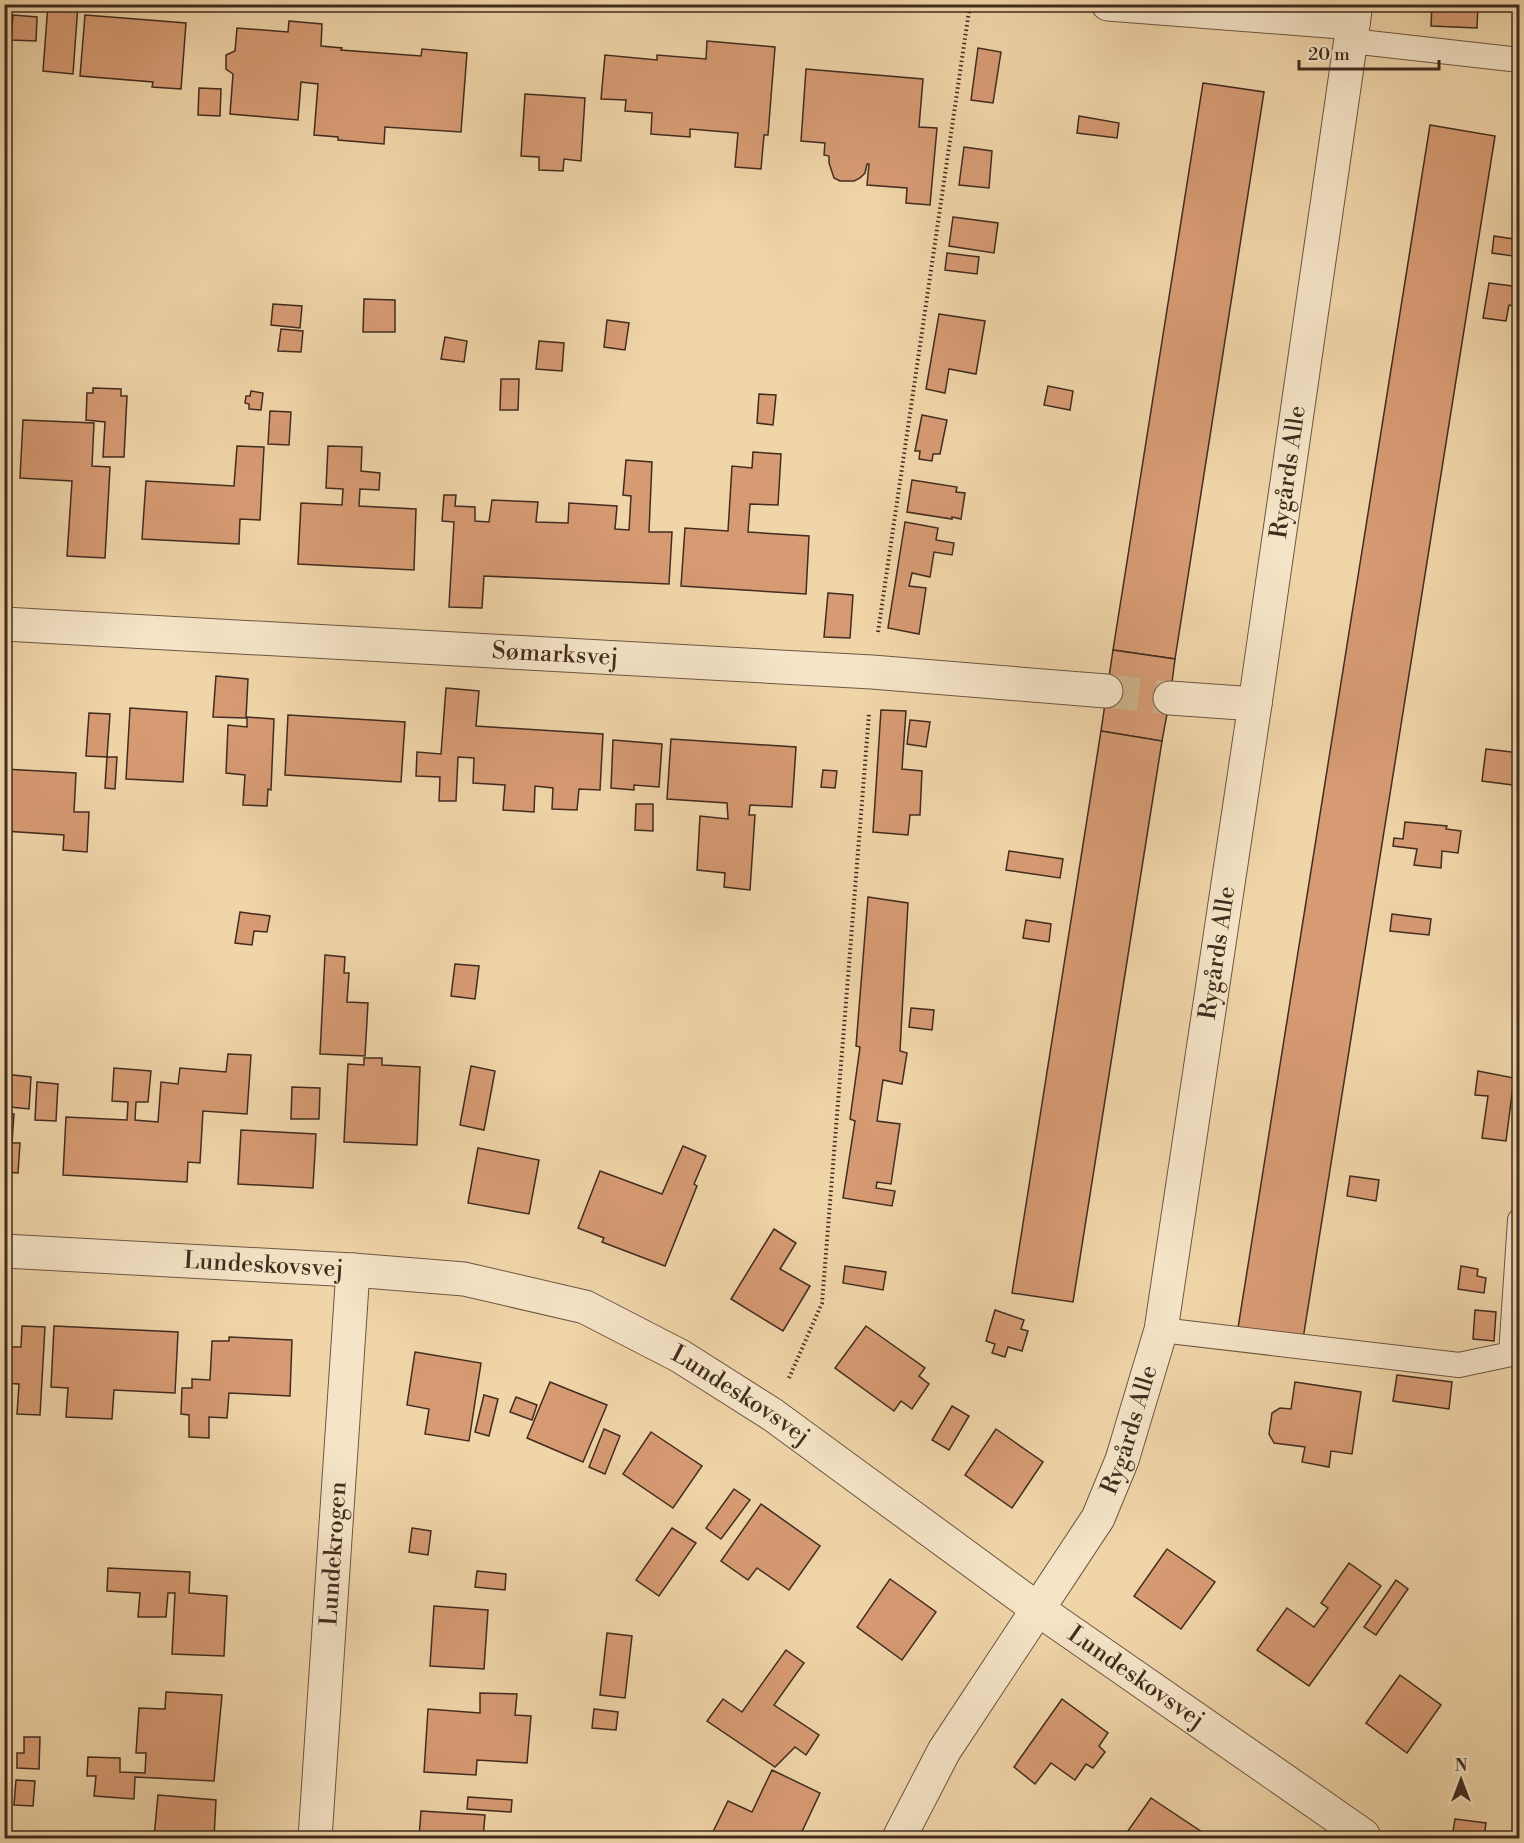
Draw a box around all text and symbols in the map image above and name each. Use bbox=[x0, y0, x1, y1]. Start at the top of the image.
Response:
scale bar bbox=[1299, 33, 1438, 71]
text: 20 m bbox=[1308, 43, 1350, 66]
street label: Rygårds Alle bbox=[1264, 404, 1313, 541]
street label: Sømarksvej bbox=[491, 636, 619, 673]
street label: Rygårds Alle bbox=[1193, 884, 1242, 1022]
street label: Lundeskovsvej bbox=[183, 1246, 344, 1284]
street label: Lundeskovsvej bbox=[666, 1339, 816, 1452]
street label: Rygårds Alle bbox=[1094, 1362, 1165, 1499]
street label: Lundekrogen bbox=[314, 1481, 354, 1627]
street label: Lundeskovsvej bbox=[1062, 1619, 1210, 1735]
north arrow bbox=[1431, 1750, 1491, 1810]
text: N bbox=[1455, 1756, 1468, 1776]

